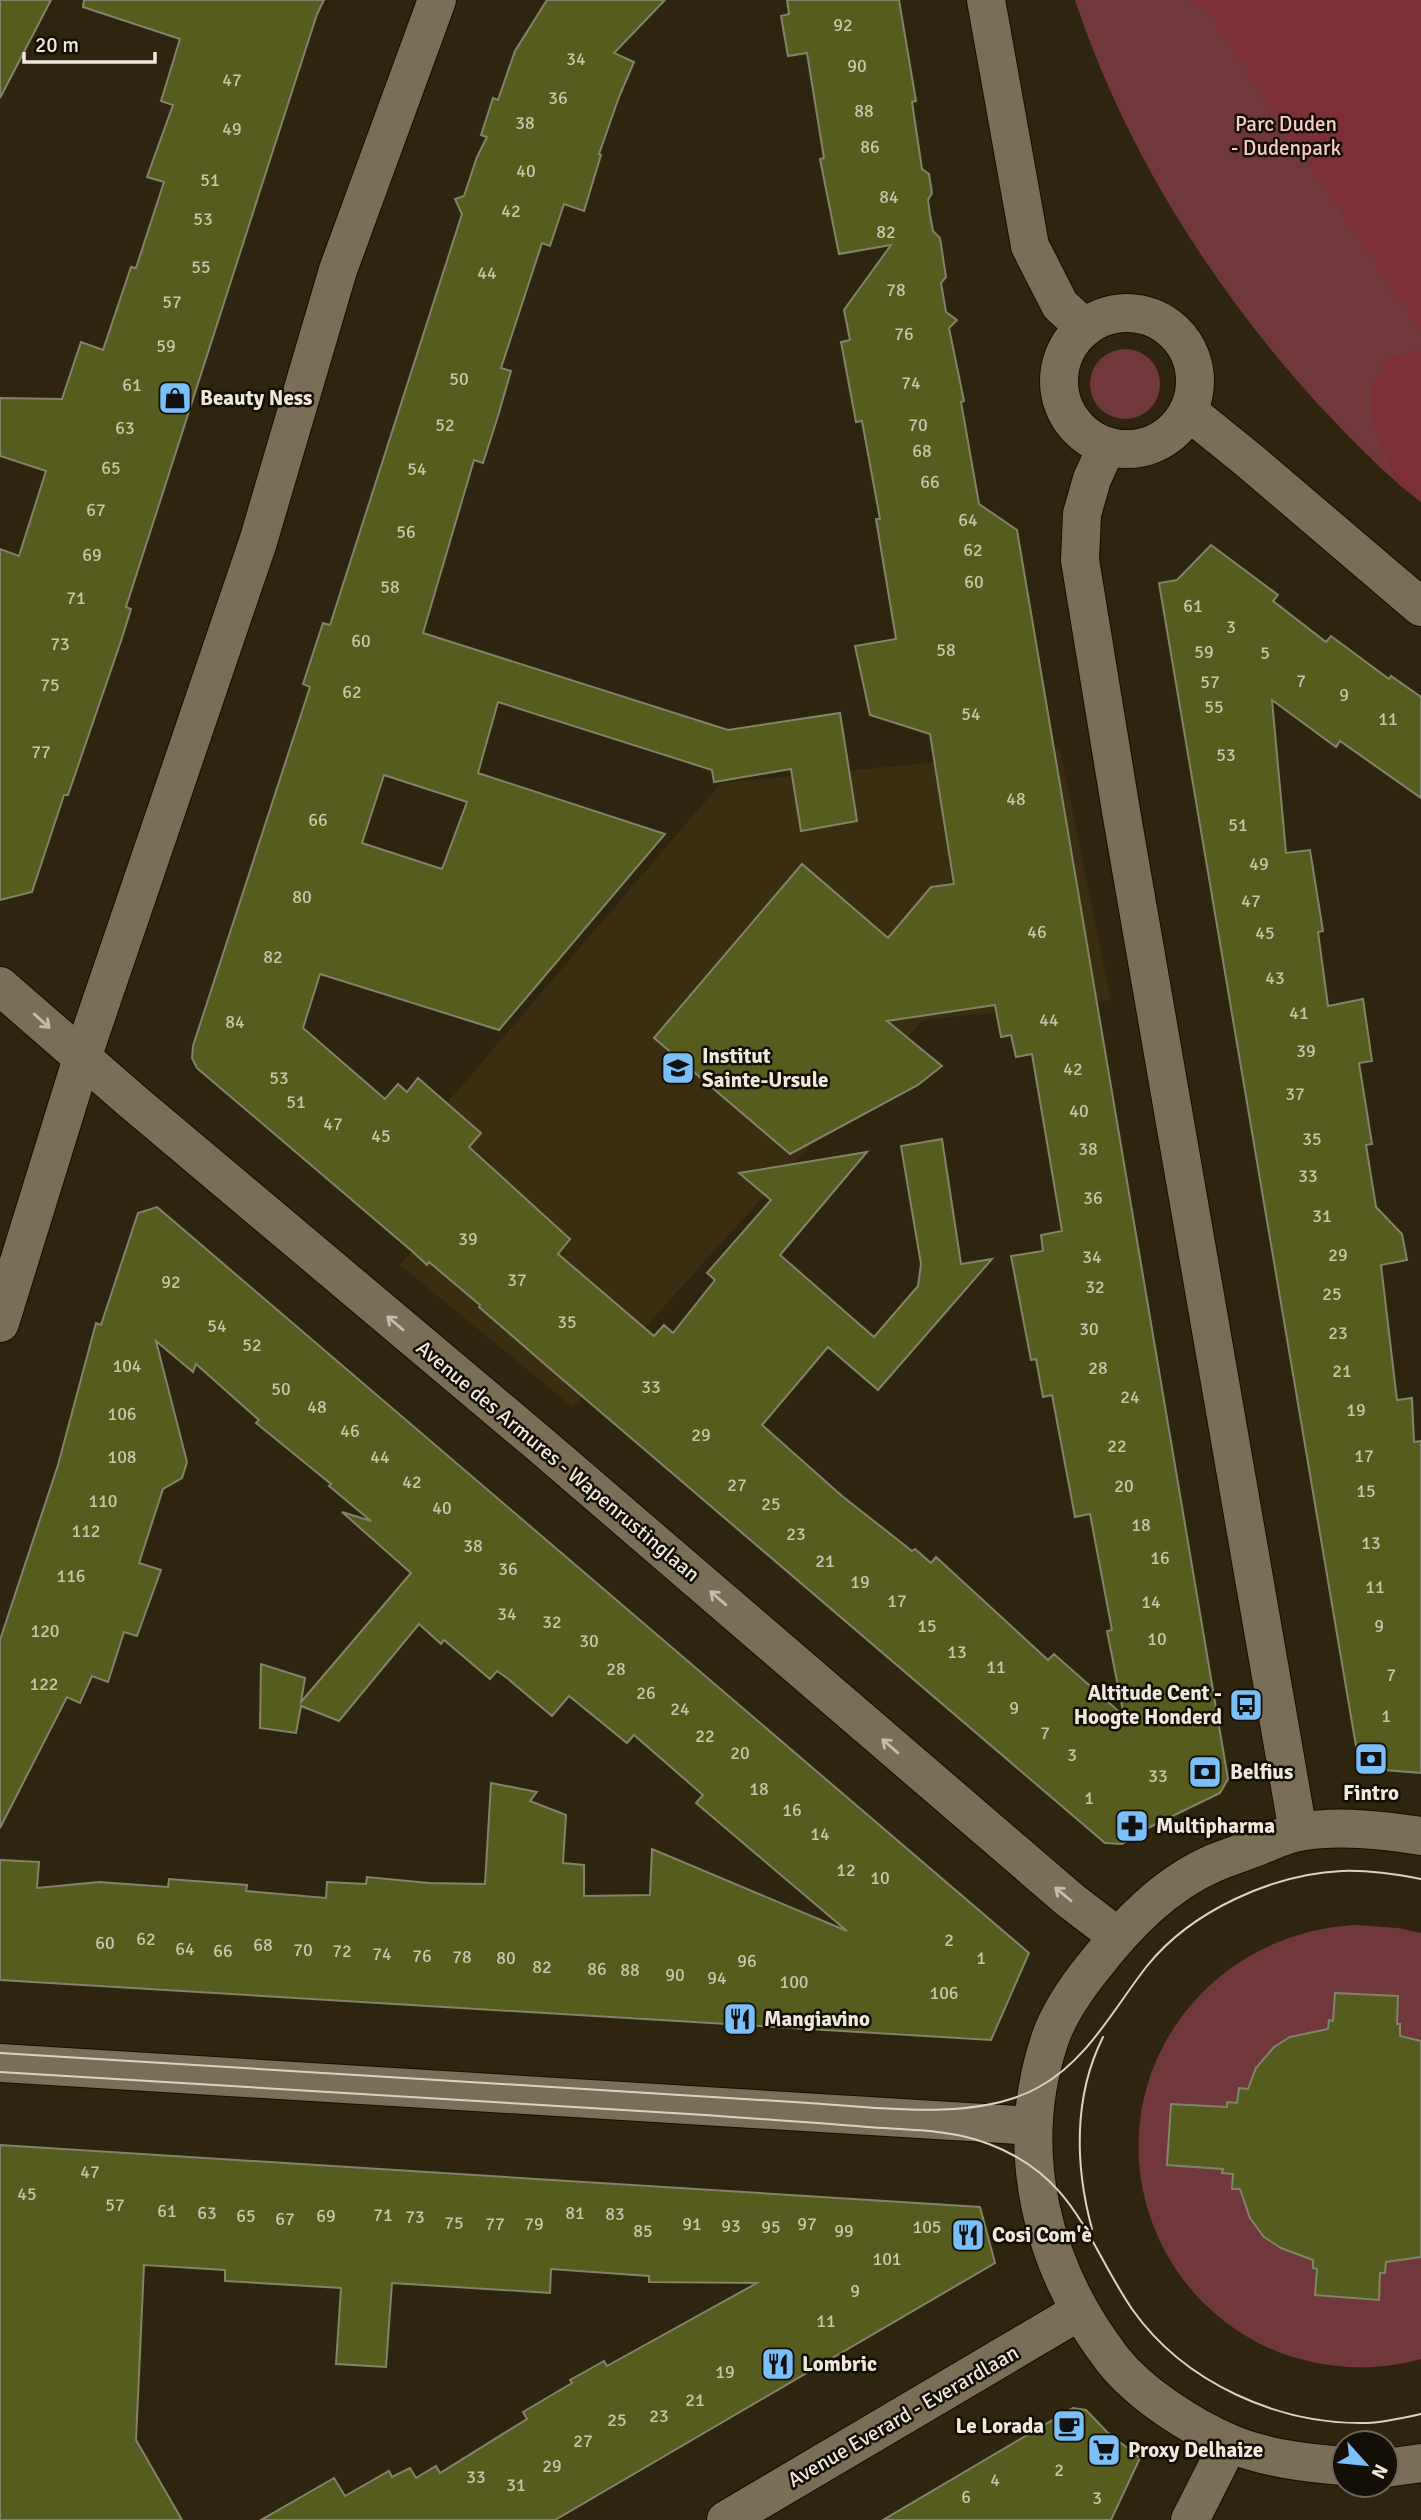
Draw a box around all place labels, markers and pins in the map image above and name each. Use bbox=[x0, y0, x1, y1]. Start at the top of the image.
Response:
shop icon: Beauty Ness bbox=[156, 379, 194, 417]
place label: Beauty Ness bbox=[200, 385, 312, 411]
place label: Institut Sainte-Ursule bbox=[702, 1043, 828, 1093]
school or university icon: Institut Sainte-Ursule bbox=[659, 1049, 697, 1087]
place label: Altitude Cent - Hoogte Honderd bbox=[1074, 1680, 1222, 1730]
bus stop icon: Altitude Cent - Hoogte Honderd bbox=[1227, 1686, 1265, 1724]
bank icon: Fintro bbox=[1352, 1740, 1390, 1778]
bank icon: Belfius bbox=[1186, 1753, 1224, 1791]
place label: Belfius bbox=[1230, 1759, 1293, 1785]
place label: Fintro bbox=[1343, 1780, 1399, 1806]
pharmacy icon: Multipharma bbox=[1113, 1807, 1151, 1845]
place label: Multipharma bbox=[1156, 1813, 1275, 1839]
restaurant icon: Mangiavino bbox=[721, 2000, 759, 2038]
place label: Mangiavino bbox=[764, 2006, 870, 2032]
restaurant icon: Cosi Com'è bbox=[949, 2216, 987, 2254]
place label: Cosi Com'è bbox=[992, 2222, 1092, 2248]
restaurant icon: Lombric bbox=[759, 2345, 797, 2383]
place label: Lombric bbox=[802, 2351, 877, 2377]
cafe icon: Le Lorada bbox=[1050, 2407, 1088, 2445]
place label: Le Lorada bbox=[956, 2413, 1044, 2439]
supermarket icon: Proxy Delhaize bbox=[1085, 2431, 1123, 2469]
place label: Proxy Delhaize bbox=[1128, 2437, 1263, 2463]

